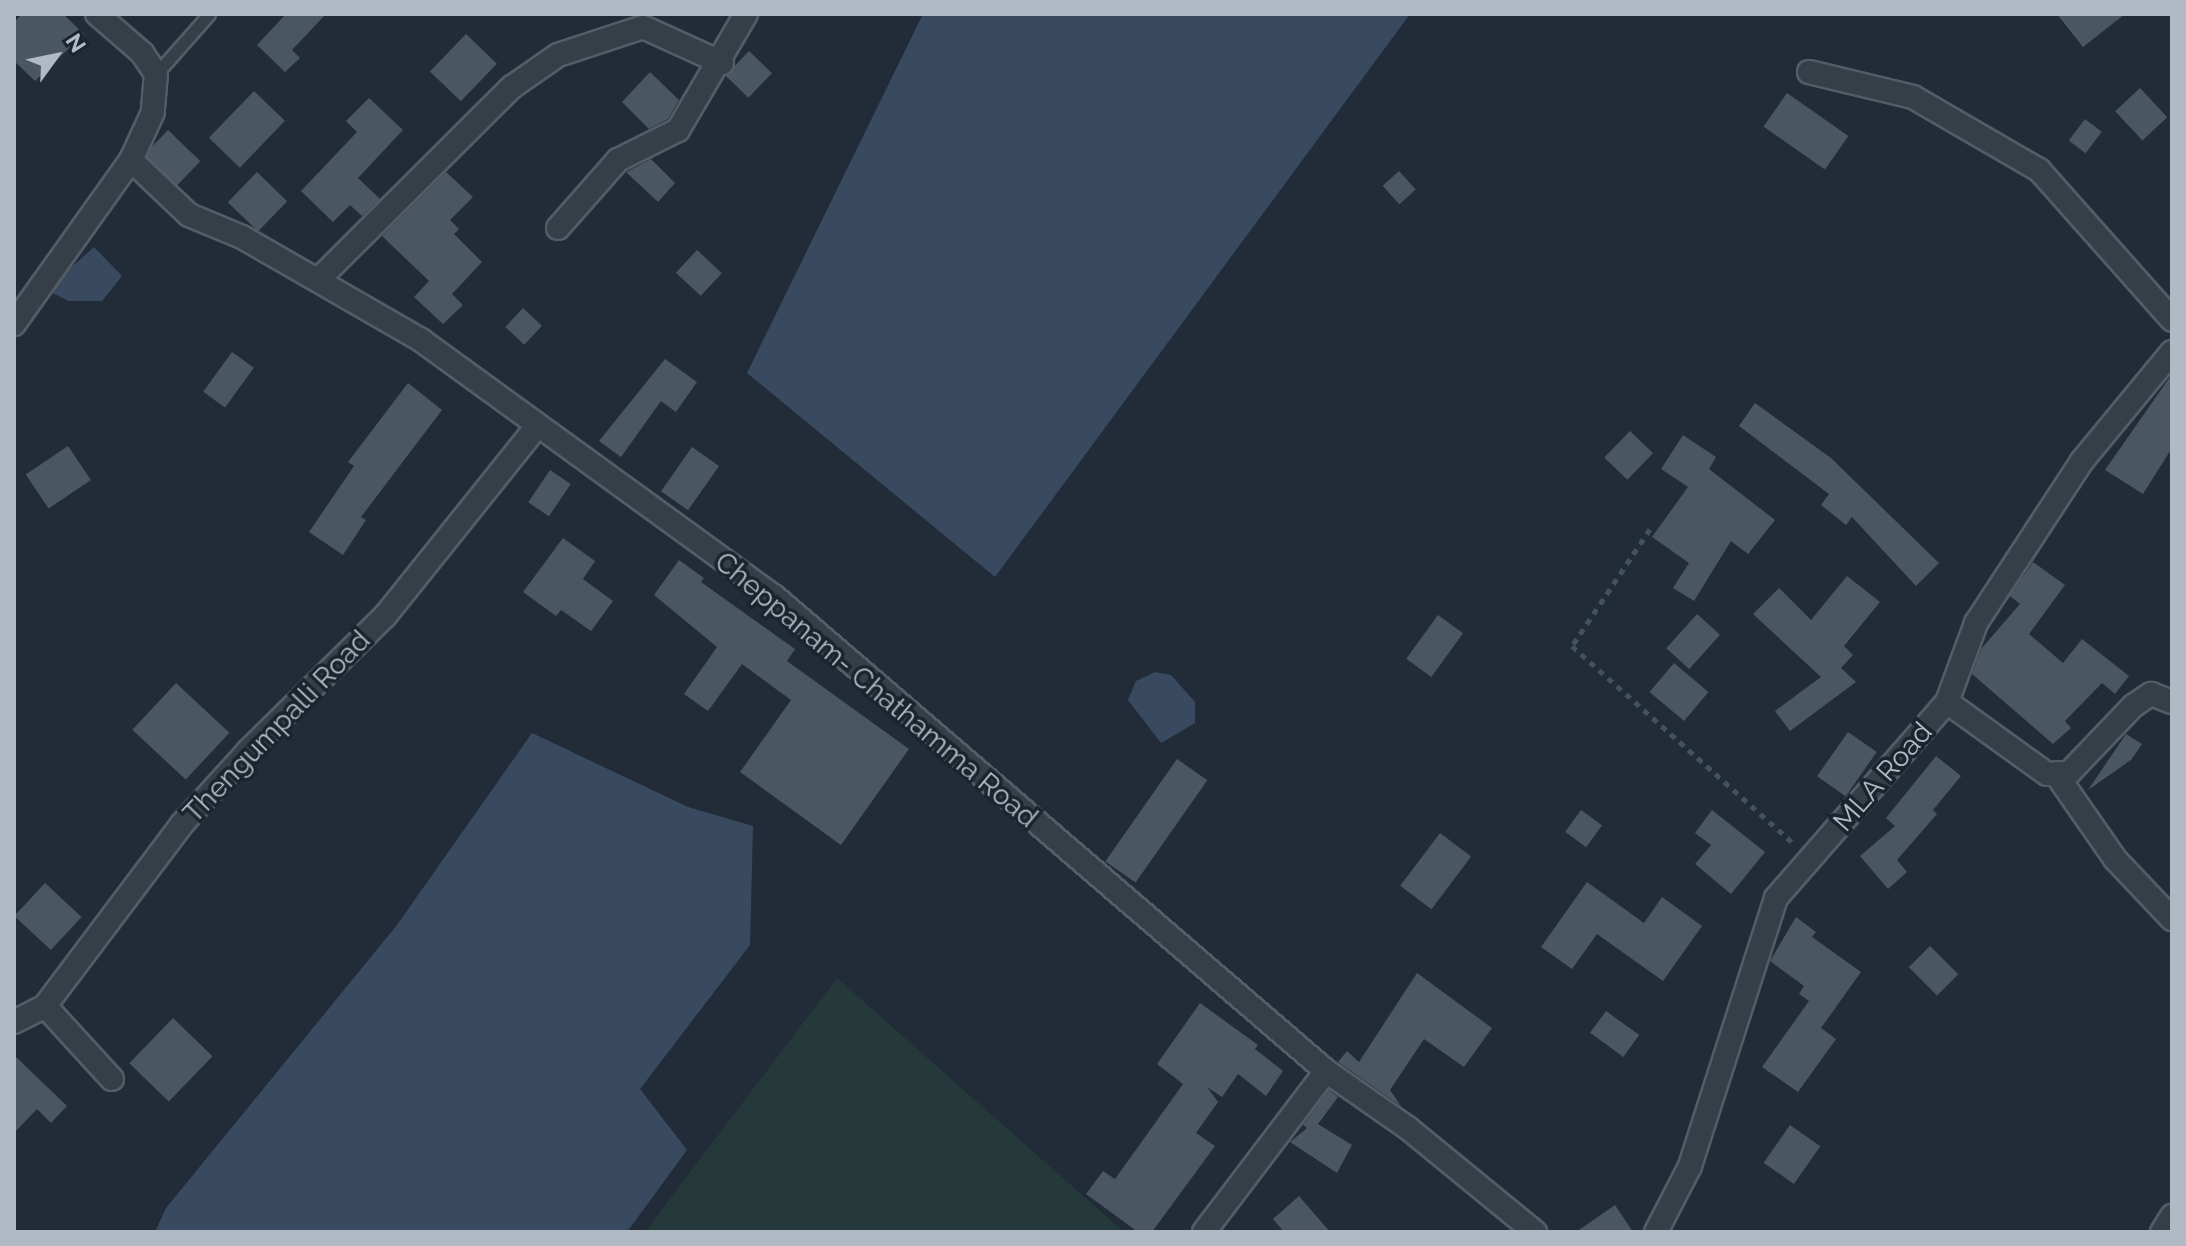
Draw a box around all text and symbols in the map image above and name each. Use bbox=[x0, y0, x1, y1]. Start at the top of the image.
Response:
north arrow bbox=[16, 16, 96, 96]
text: N bbox=[61, 29, 92, 57]
street label: Cheppanam- Chathamma Road bbox=[708, 545, 1044, 835]
street label: Thengumpalli Road bbox=[177, 624, 377, 830]
street label: MLA Road bbox=[1826, 715, 1940, 839]

